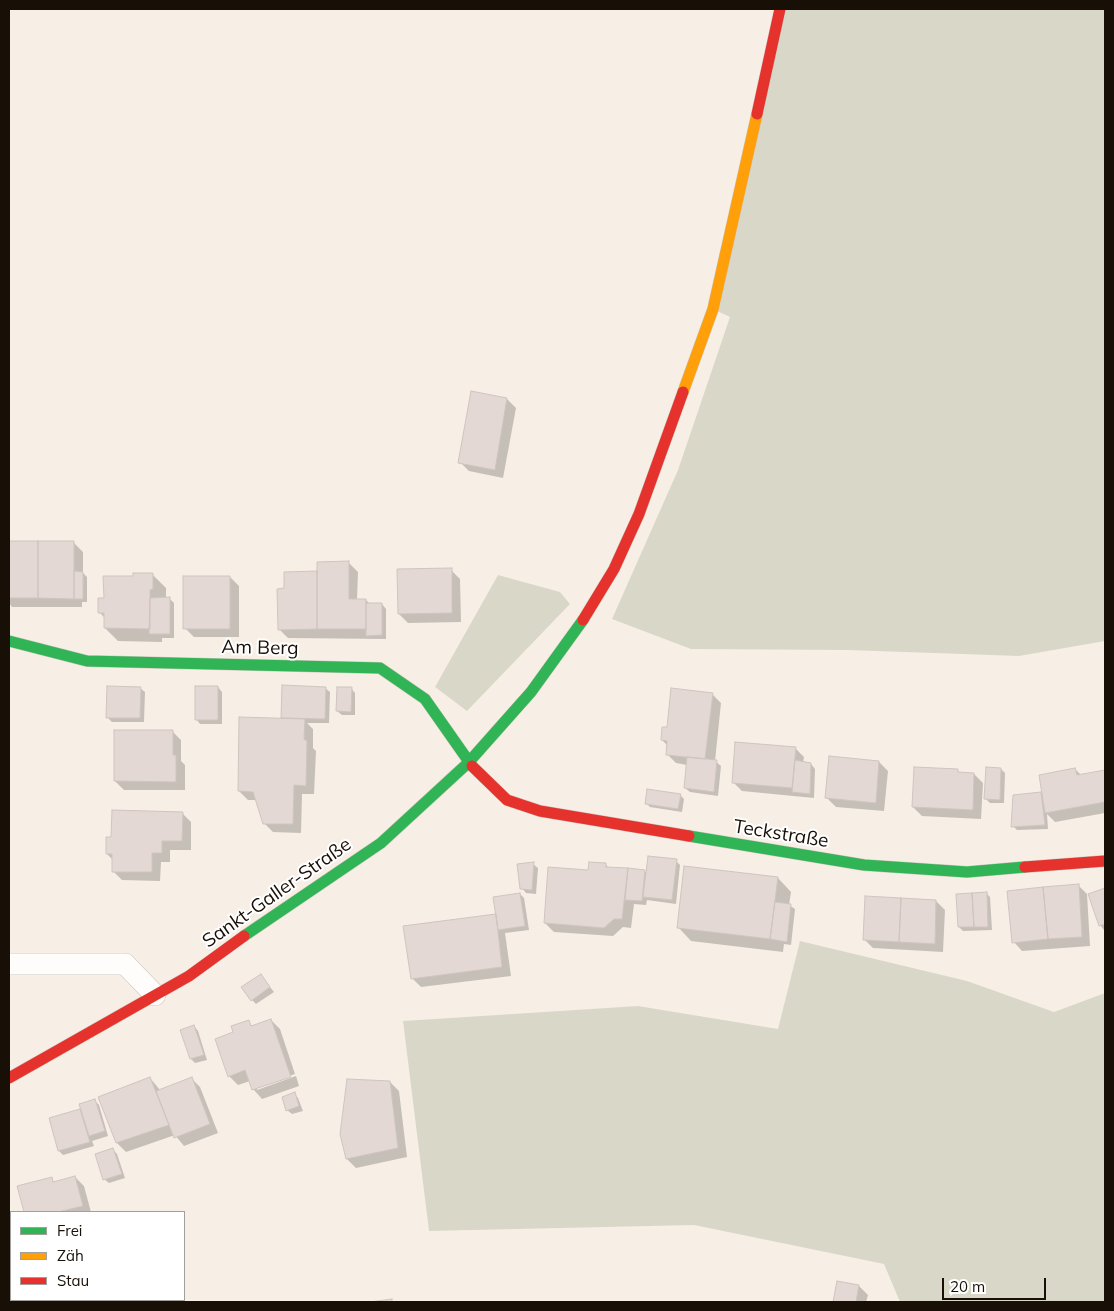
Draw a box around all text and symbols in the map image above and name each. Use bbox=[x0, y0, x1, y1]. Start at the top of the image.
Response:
street label: Am Berg bbox=[221, 636, 299, 660]
street label: Teckstraße bbox=[732, 815, 830, 853]
street label: Sankt-Galler-Straße bbox=[198, 833, 356, 953]
legend bbox=[10, 1211, 185, 1301]
text: Frei bbox=[57, 1221, 82, 1240]
text: Zäh bbox=[57, 1246, 84, 1265]
scale bar bbox=[944, 1268, 1048, 1300]
text: Stau bbox=[57, 1271, 89, 1290]
text: 20 m bbox=[950, 1277, 985, 1296]

